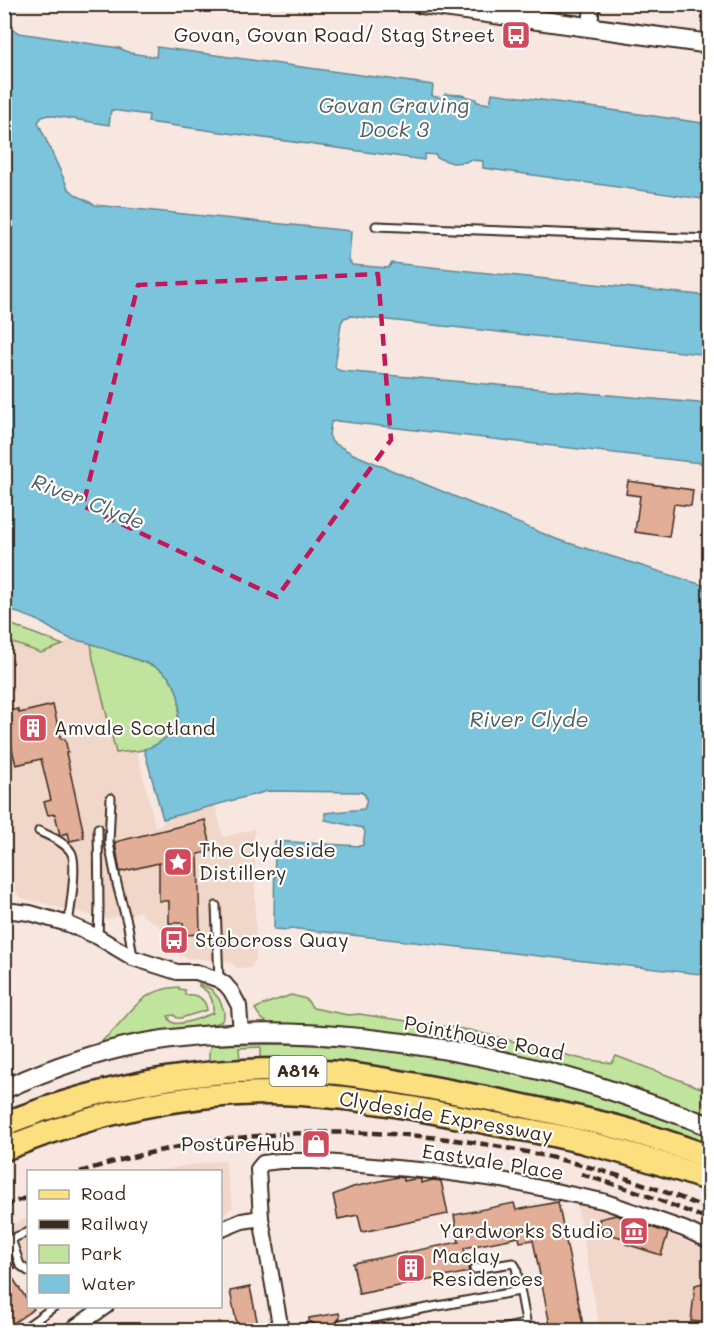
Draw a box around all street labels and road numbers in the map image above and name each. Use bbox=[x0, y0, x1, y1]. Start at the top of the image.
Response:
street label: Pointhouse Road bbox=[402, 1009, 566, 1065]
road number: A814 bbox=[270, 1056, 326, 1086]
street label: Clydeside Expressway bbox=[337, 1084, 555, 1148]
street label: Eastvale Place bbox=[420, 1137, 566, 1185]

